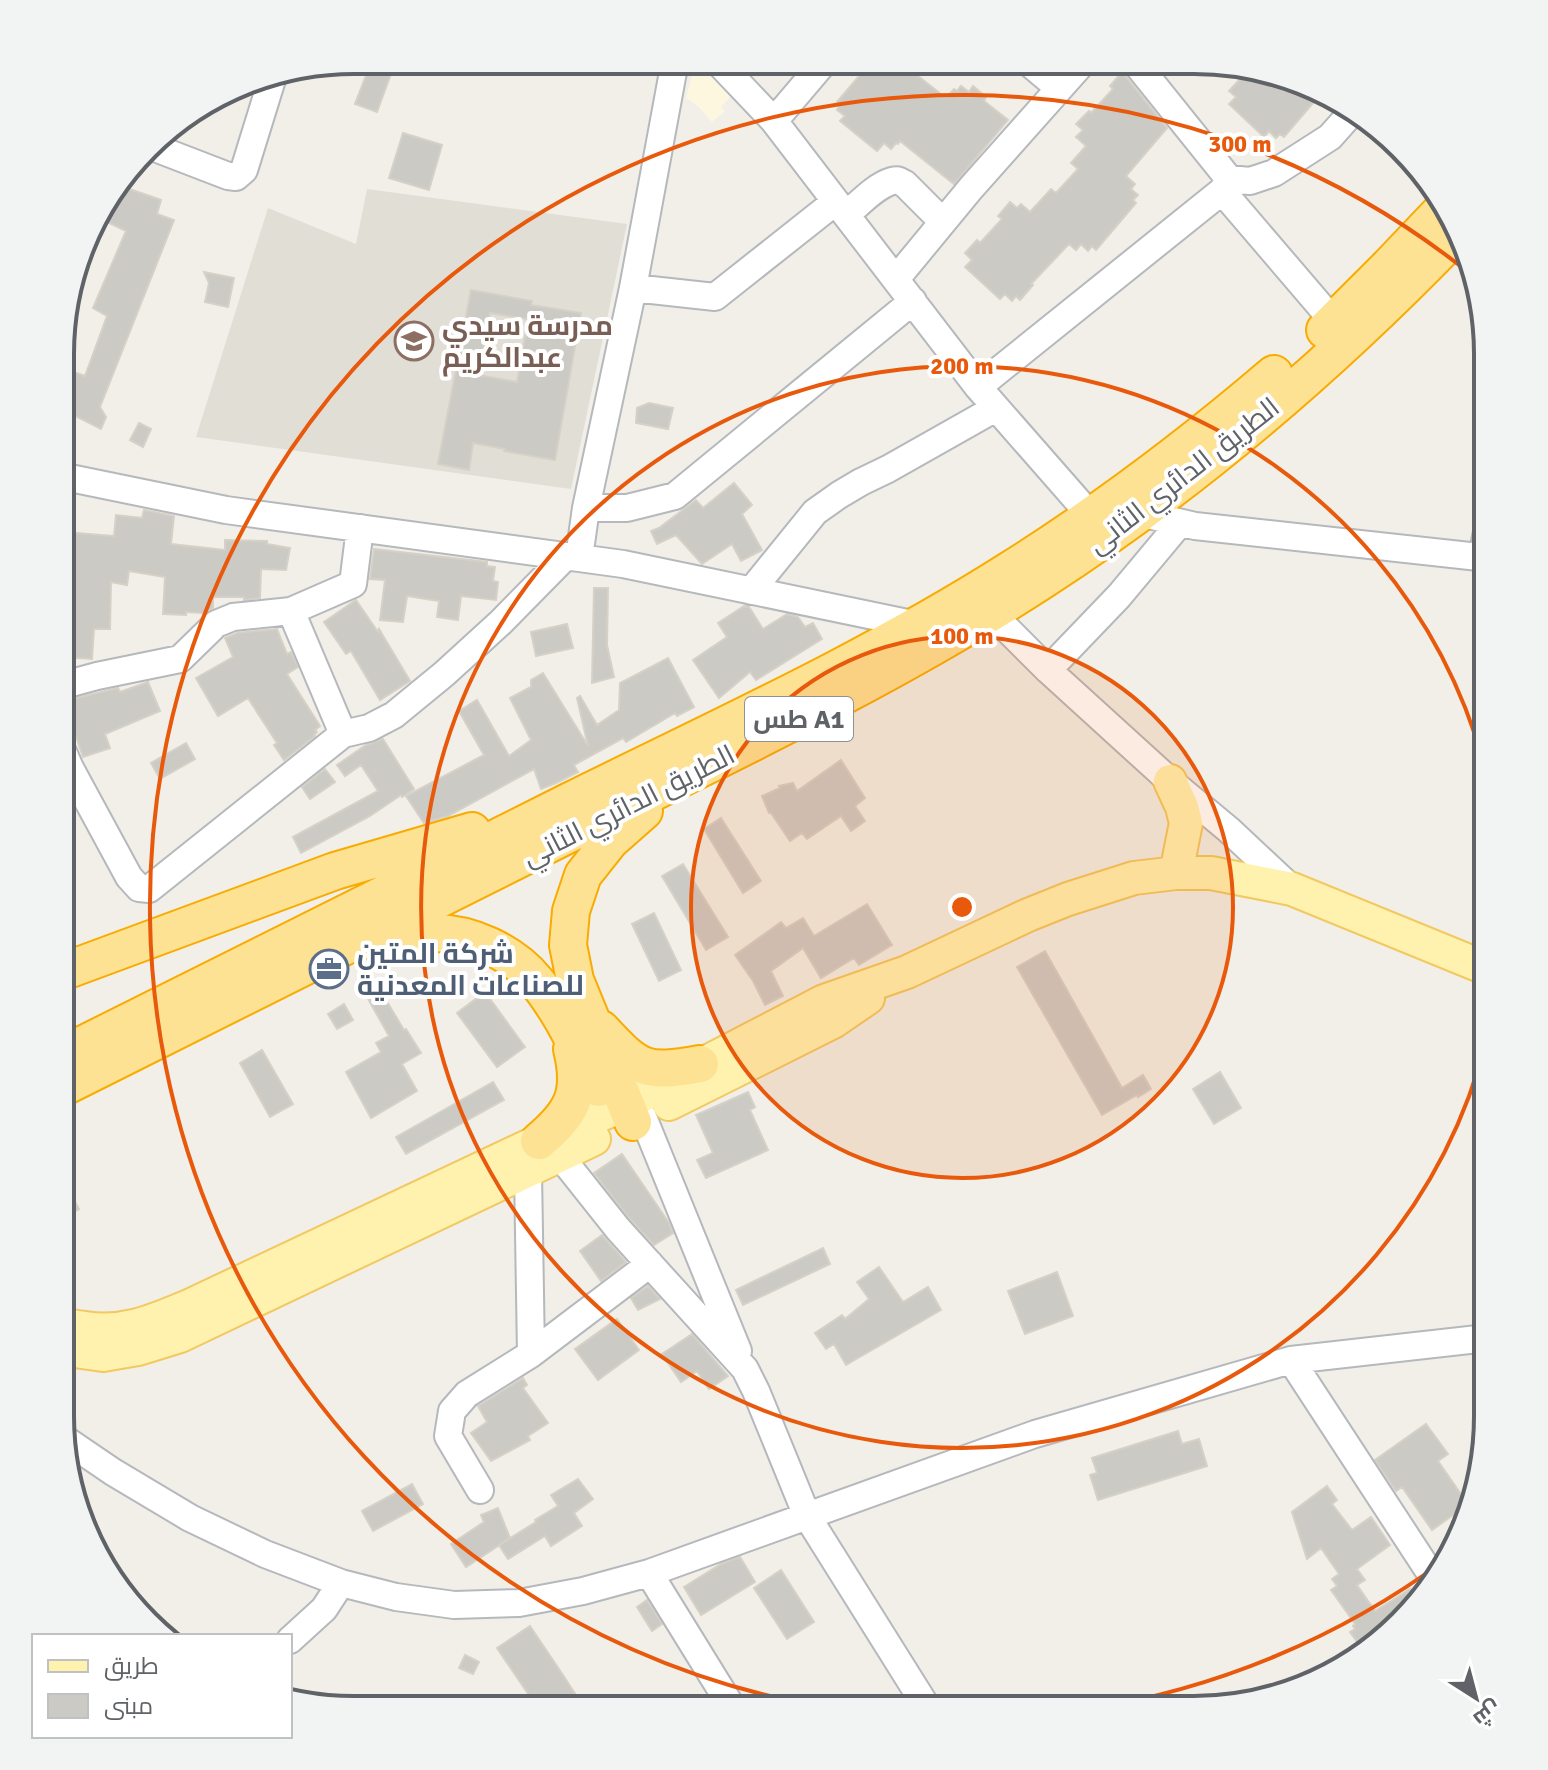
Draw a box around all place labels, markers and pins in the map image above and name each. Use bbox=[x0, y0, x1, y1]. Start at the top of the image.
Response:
place label: مدرسة سيدي عبدالكريم bbox=[442, 309, 613, 377]
school or university icon: مدرسة سيدي عبدالكريم bbox=[393, 320, 435, 362]
centre of rings bbox=[948, 893, 976, 921]
place label: شركة المتين للصناعات المعدنية bbox=[357, 937, 584, 1003]
office icon: شركة المتين للصناعات المعدنية bbox=[308, 948, 350, 990]

